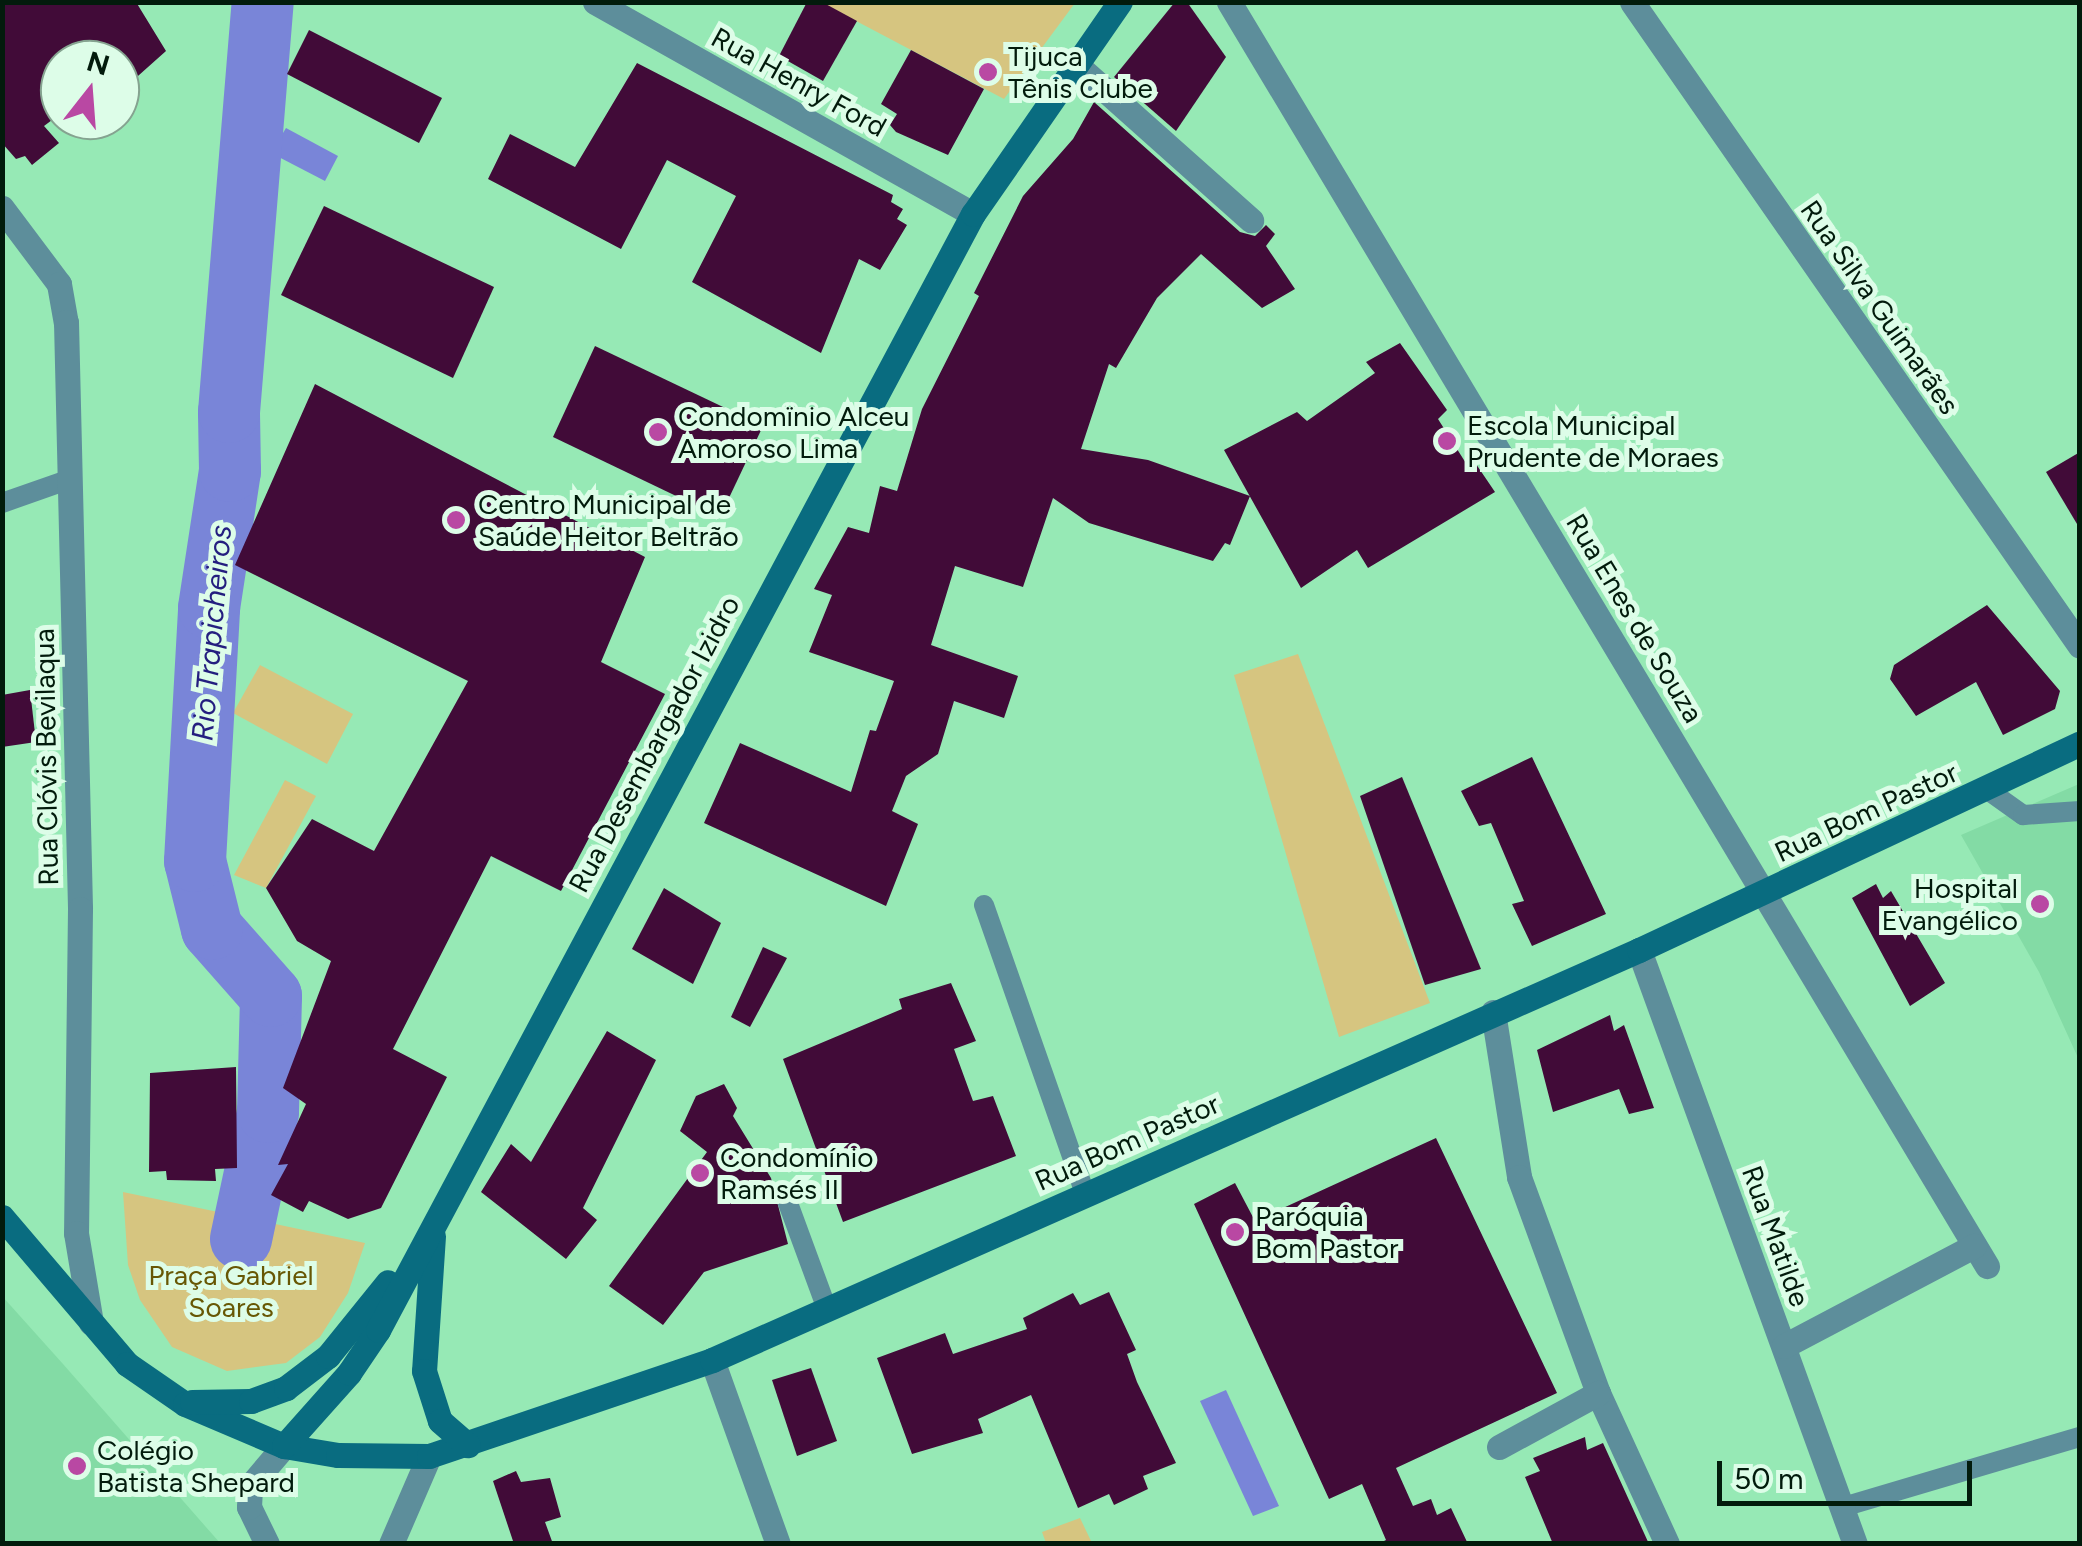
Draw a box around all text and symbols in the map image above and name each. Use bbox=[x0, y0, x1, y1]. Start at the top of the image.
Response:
street label: Rua Henry Ford bbox=[706, 20, 892, 144]
place label: Tijuca Tênis Clube bbox=[1008, 39, 1153, 105]
north arrow bbox=[40, 40, 140, 140]
text: N bbox=[83, 44, 114, 83]
marker: Tijuca Tênis Clube bbox=[977, 61, 999, 83]
street label: Rua Silva Guimarães bbox=[1794, 194, 1966, 420]
place label: Condomïnio Alceu Amoroso Lima bbox=[678, 399, 909, 465]
place label: Escola Municipal Prudente de Moraes bbox=[1467, 408, 1719, 474]
marker: Condomïnio Alceu Amoroso Lima bbox=[647, 421, 669, 443]
marker: Escola Municipal Prudente de Moraes bbox=[1436, 430, 1458, 452]
place label: Centro Municipal de Saúde Heitor Beltrão bbox=[478, 487, 739, 553]
marker: Centro Municipal de Saúde Heitor Beltrão bbox=[443, 507, 469, 533]
street label: Rua Enes de Souza bbox=[1559, 508, 1711, 728]
water label: Rio Trapicheiros bbox=[185, 524, 239, 742]
street label: Rua Desembargador Izidro bbox=[561, 590, 747, 898]
street label: Rua Clóvis Bevilaqua bbox=[27, 628, 65, 886]
street label: Rua Bom Pastor bbox=[1769, 755, 1963, 869]
place label: Hospital Evangélico bbox=[1881, 871, 2018, 937]
marker: Hospital Evangélico bbox=[2027, 891, 2053, 917]
street label: Rua Bom Pastor bbox=[1030, 1086, 1224, 1198]
place label: Condomínio Ramsés II bbox=[720, 1140, 873, 1206]
street label: Rua Matilde bbox=[1735, 1161, 1817, 1311]
marker: Condomínio Ramsés II bbox=[689, 1162, 711, 1184]
place label: Paróquia Bom Pastor bbox=[1255, 1199, 1399, 1265]
marker: Paróquia Bom Pastor bbox=[1224, 1221, 1246, 1243]
park label: Praça Gabriel Soares bbox=[148, 1258, 314, 1324]
place label: Colégio Batista Shepard bbox=[97, 1433, 295, 1499]
scale bar bbox=[1722, 1441, 1977, 1503]
marker: Colégio Batista Shepard bbox=[66, 1455, 88, 1477]
text: 50 m bbox=[1734, 1460, 1803, 1497]

